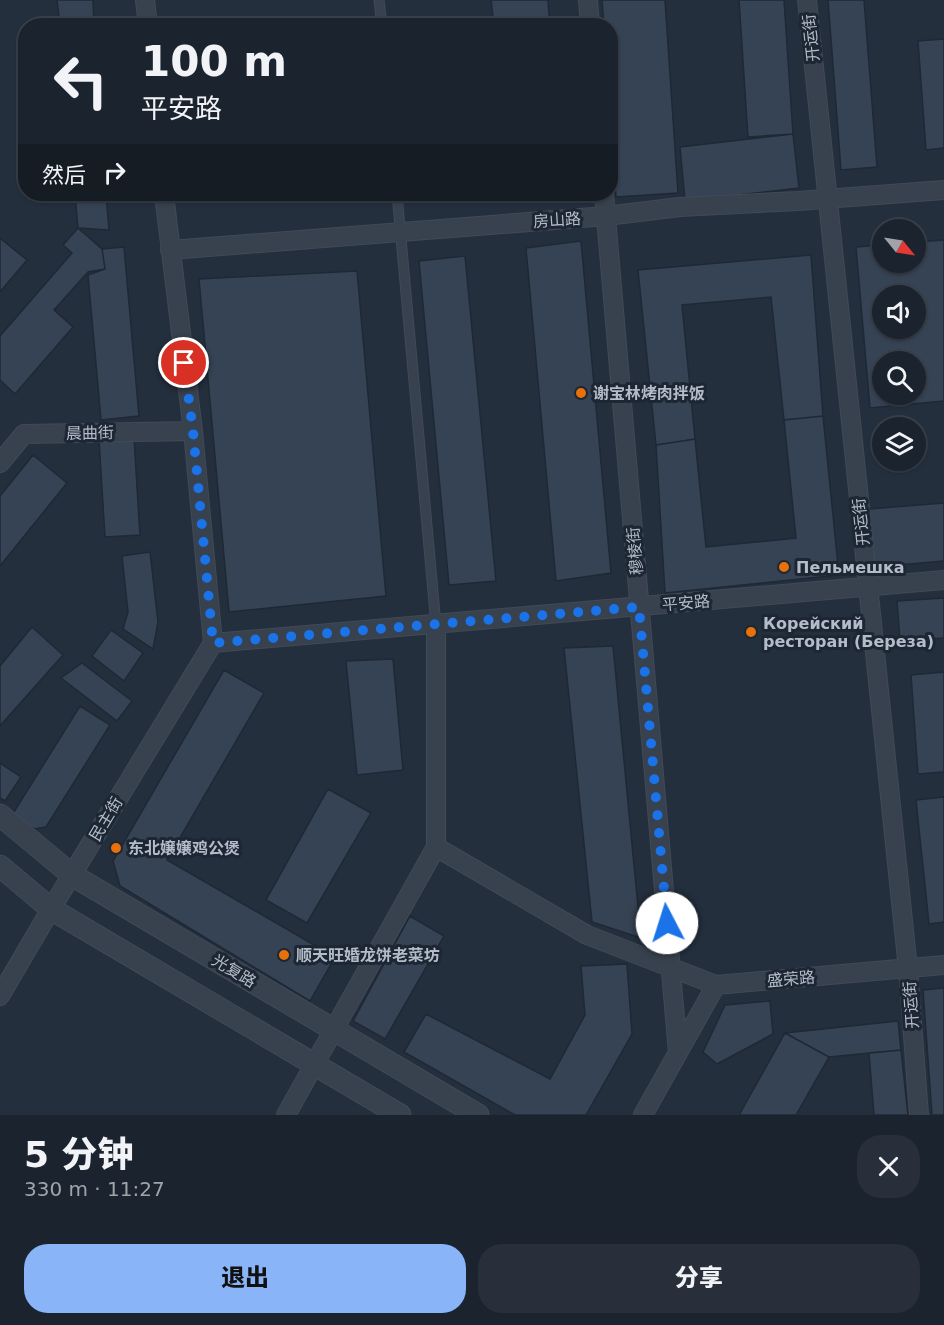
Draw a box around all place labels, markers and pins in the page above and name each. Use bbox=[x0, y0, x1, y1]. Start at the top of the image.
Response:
pin bbox=[158, 337, 209, 388]
place label: 谢宝林烤肉拌饭 bbox=[593, 384, 705, 403]
marker: 谢宝林烤肉拌饭 bbox=[574, 386, 588, 400]
place label: Пельмешка bbox=[796, 558, 905, 577]
marker: Пельмешка bbox=[777, 560, 791, 574]
place label: Корейский ресторан (Береза) bbox=[763, 614, 934, 651]
marker: Корейский ресторан (Береза) bbox=[744, 625, 758, 639]
place label: 东北嬢嬢鸡公煲 bbox=[128, 839, 240, 858]
marker: 东北嬢嬢鸡公煲 bbox=[109, 841, 123, 855]
place label: 顺天旺婚龙饼老菜坊 bbox=[296, 946, 440, 965]
marker: 顺天旺婚龙饼老菜坊 bbox=[277, 948, 291, 962]

